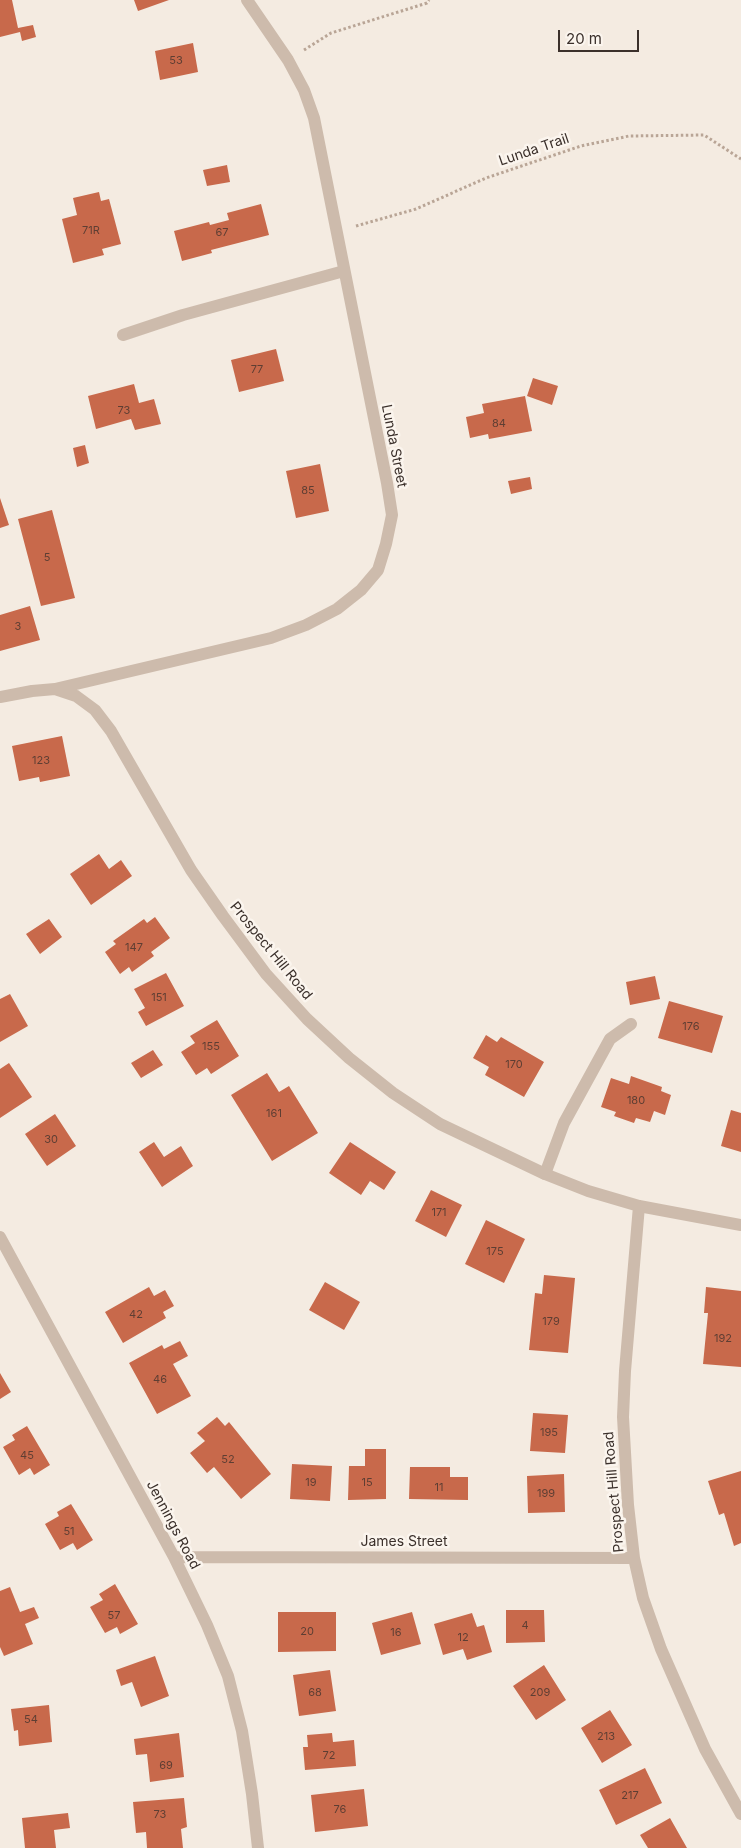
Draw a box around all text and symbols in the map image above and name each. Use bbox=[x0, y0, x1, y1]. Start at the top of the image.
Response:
scale bar bbox=[561, 20, 642, 52]
text: 20 m bbox=[566, 29, 602, 48]
house number: 53 bbox=[169, 54, 183, 68]
street label: Lunda Trail bbox=[497, 130, 571, 170]
house number: 71R bbox=[82, 224, 100, 238]
house number: 67 bbox=[215, 226, 229, 240]
house number: 77 bbox=[251, 363, 263, 377]
street label: Lunda Street bbox=[378, 403, 410, 489]
house number: 73 bbox=[118, 404, 130, 418]
house number: 84 bbox=[492, 417, 506, 431]
house number: 85 bbox=[301, 484, 315, 498]
house number: 5 bbox=[44, 551, 50, 565]
house number: 3 bbox=[15, 620, 21, 634]
house number: 123 bbox=[32, 754, 50, 768]
street label: Prospect Hill Road bbox=[226, 899, 316, 1003]
house number: 147 bbox=[125, 941, 143, 955]
house number: 151 bbox=[151, 991, 167, 1005]
house number: 176 bbox=[682, 1020, 700, 1034]
house number: 155 bbox=[202, 1040, 220, 1054]
house number: 170 bbox=[505, 1058, 523, 1072]
house number: 180 bbox=[627, 1094, 645, 1108]
house number: 161 bbox=[266, 1107, 282, 1121]
house number: 30 bbox=[44, 1133, 58, 1147]
house number: 171 bbox=[431, 1206, 447, 1220]
house number: 175 bbox=[486, 1245, 504, 1259]
house number: 42 bbox=[129, 1308, 143, 1322]
house number: 179 bbox=[542, 1315, 560, 1329]
house number: 192 bbox=[714, 1332, 732, 1346]
house number: 46 bbox=[153, 1373, 167, 1387]
house number: 195 bbox=[540, 1426, 558, 1440]
street label: Prospect Hill Road bbox=[600, 1431, 628, 1553]
house number: 45 bbox=[20, 1449, 34, 1463]
house number: 52 bbox=[221, 1453, 235, 1467]
house number: 19 bbox=[305, 1476, 317, 1490]
house number: 15 bbox=[361, 1476, 373, 1490]
street label: Jennings Road bbox=[143, 1478, 203, 1572]
house number: 11 bbox=[435, 1481, 443, 1495]
house number: 199 bbox=[537, 1487, 555, 1501]
house number: 51 bbox=[63, 1525, 75, 1539]
street label: James Street bbox=[360, 1534, 448, 1550]
house number: 57 bbox=[108, 1609, 120, 1623]
house number: 4 bbox=[521, 1619, 529, 1633]
house number: 20 bbox=[300, 1625, 314, 1639]
house number: 16 bbox=[390, 1626, 402, 1640]
house number: 12 bbox=[457, 1631, 469, 1645]
house number: 68 bbox=[308, 1686, 322, 1700]
house number: 209 bbox=[530, 1686, 550, 1700]
house number: 54 bbox=[24, 1713, 38, 1727]
house number: 213 bbox=[597, 1730, 615, 1744]
house number: 72 bbox=[323, 1749, 335, 1763]
house number: 69 bbox=[159, 1759, 173, 1773]
house number: 217 bbox=[621, 1789, 639, 1803]
house number: 76 bbox=[334, 1803, 346, 1817]
house number: 73 bbox=[154, 1808, 166, 1822]

